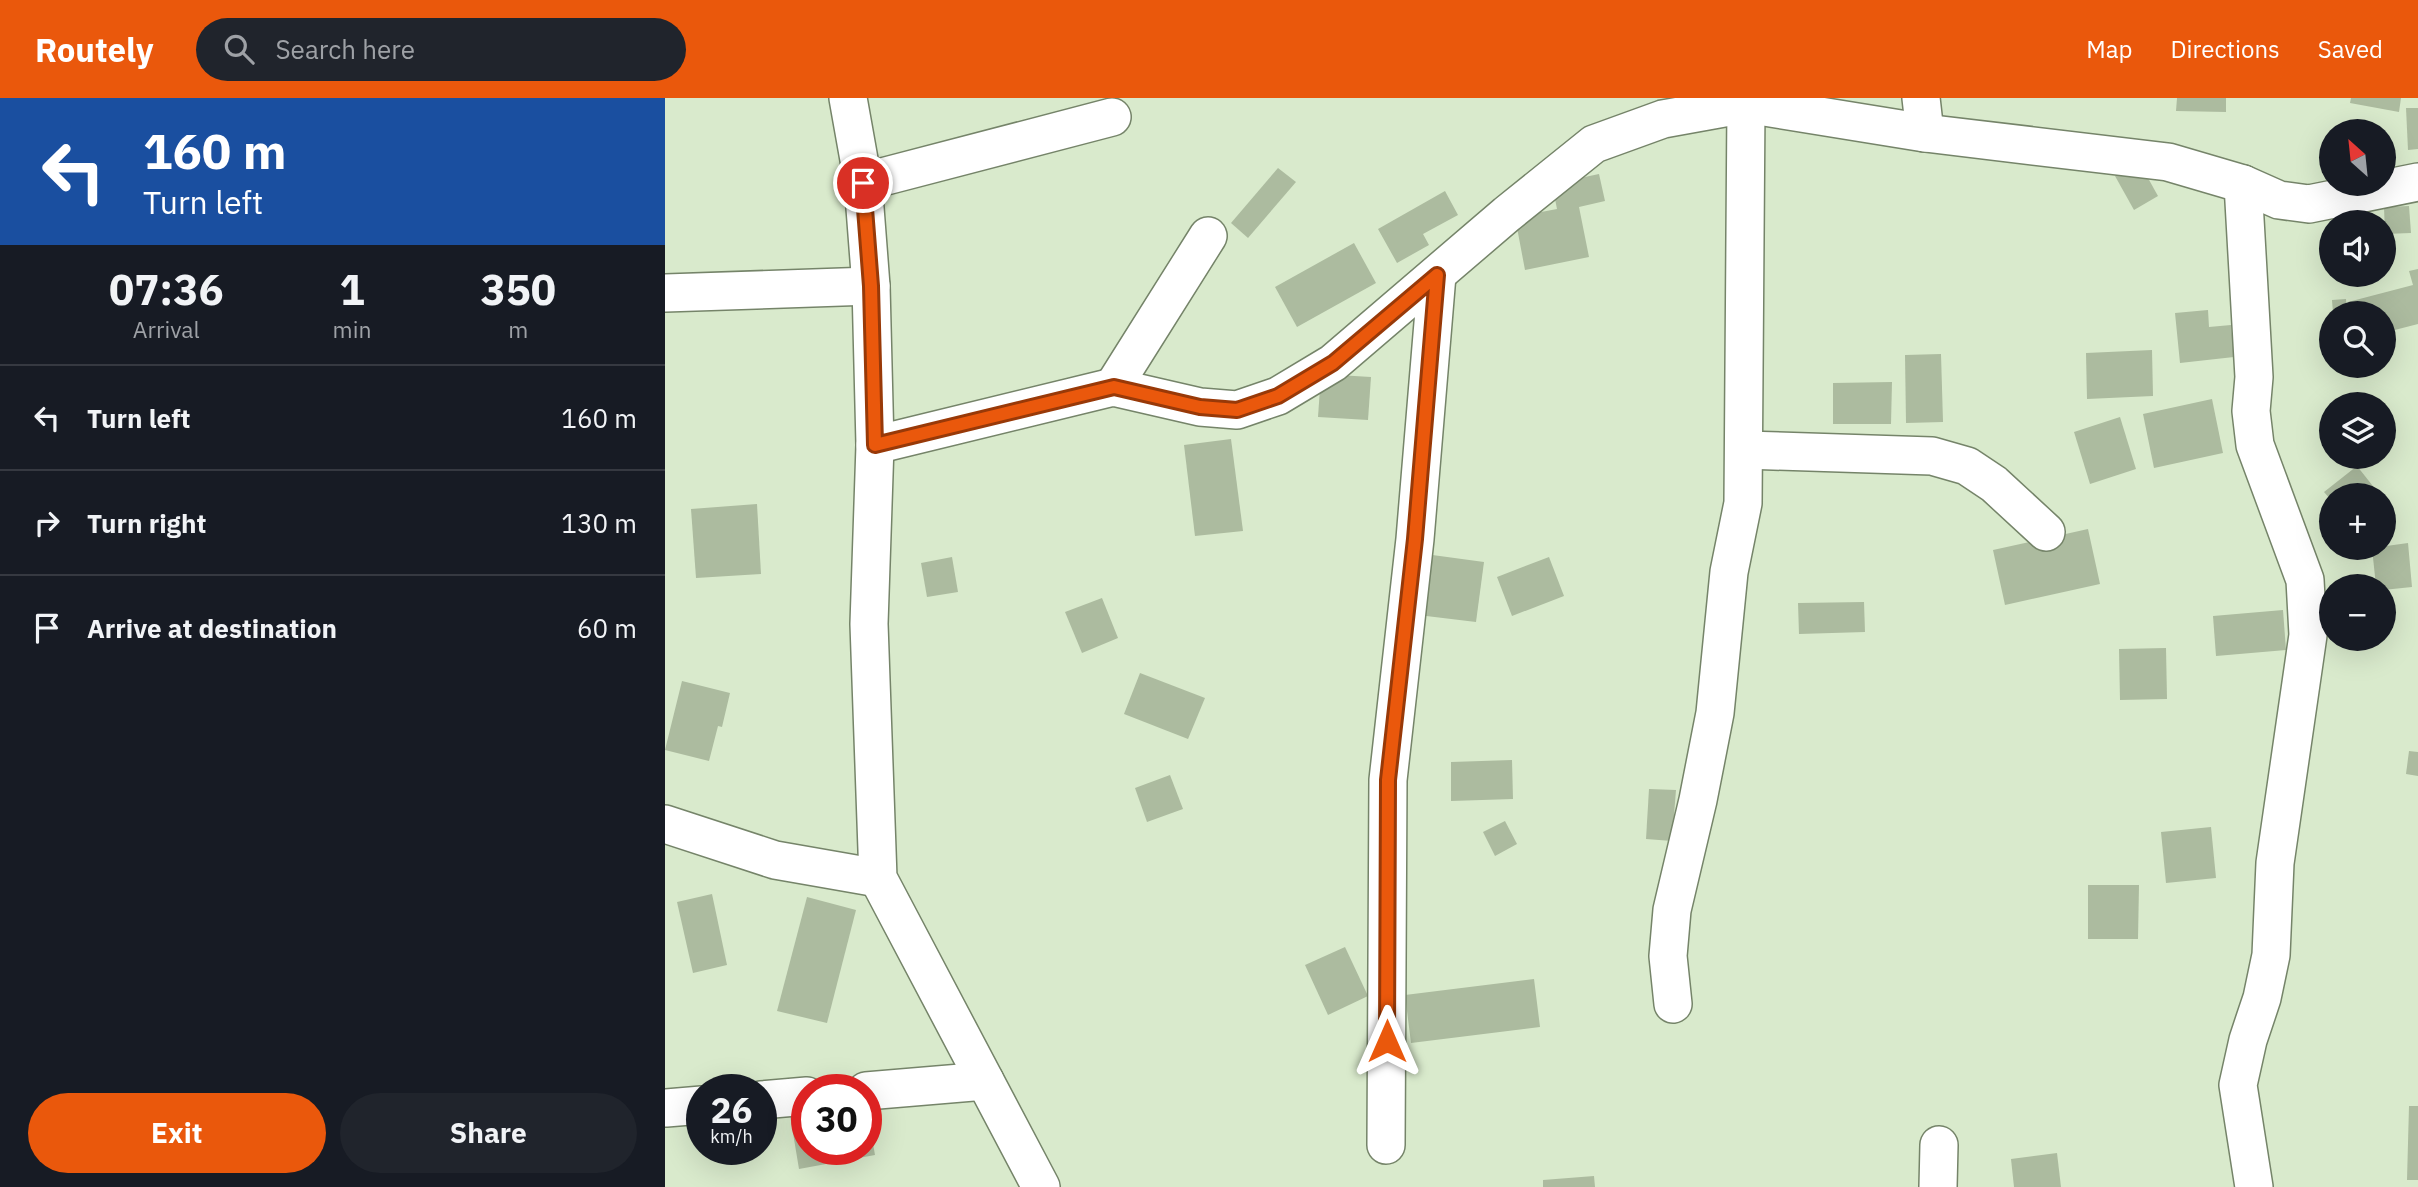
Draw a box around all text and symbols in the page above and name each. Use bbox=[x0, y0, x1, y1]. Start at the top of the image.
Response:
search box bbox=[196, 18, 686, 81]
text: Routely bbox=[35, 28, 154, 71]
icon: search bbox=[220, 30, 258, 68]
text: Search here bbox=[276, 32, 415, 66]
text: Map bbox=[2086, 33, 2132, 65]
text: Directions bbox=[2170, 33, 2280, 65]
text: Saved bbox=[2318, 33, 2383, 65]
text: 160 m bbox=[143, 119, 287, 182]
north arrow bbox=[2319, 119, 2396, 196]
map controls bbox=[2319, 119, 2396, 651]
icon: left bbox=[28, 126, 119, 217]
pin bbox=[833, 153, 893, 213]
icon: arrive bbox=[844, 164, 882, 202]
text: Turn left bbox=[143, 181, 263, 223]
button: sound bbox=[2319, 210, 2396, 287]
text: 07:36 bbox=[109, 262, 224, 317]
text: 1 bbox=[339, 262, 365, 317]
text: 350 bbox=[480, 262, 556, 317]
button: search bbox=[2319, 301, 2396, 378]
text: Arrival bbox=[133, 314, 200, 344]
text: min bbox=[333, 314, 371, 344]
text: m bbox=[508, 314, 528, 344]
button: layers bbox=[2319, 392, 2396, 469]
icon: left bbox=[28, 399, 66, 437]
text: Turn left bbox=[87, 401, 190, 435]
text: 160 m bbox=[561, 401, 637, 435]
button: + bbox=[2319, 483, 2396, 560]
icon: right bbox=[28, 504, 66, 542]
text: Turn right bbox=[87, 506, 206, 540]
text: 130 m bbox=[561, 506, 637, 540]
button: − bbox=[2319, 574, 2396, 651]
icon: arrive bbox=[28, 609, 66, 647]
text: Arrive at destination bbox=[87, 611, 337, 645]
text: 60 m bbox=[577, 611, 637, 645]
position arrow bbox=[1350, 1004, 1424, 1078]
speed limit sign: 30 bbox=[791, 1074, 882, 1165]
text: 26 bbox=[710, 1087, 753, 1133]
button: Exit bbox=[28, 1093, 326, 1173]
button: Share bbox=[340, 1093, 637, 1173]
text: km/h bbox=[710, 1125, 753, 1148]

